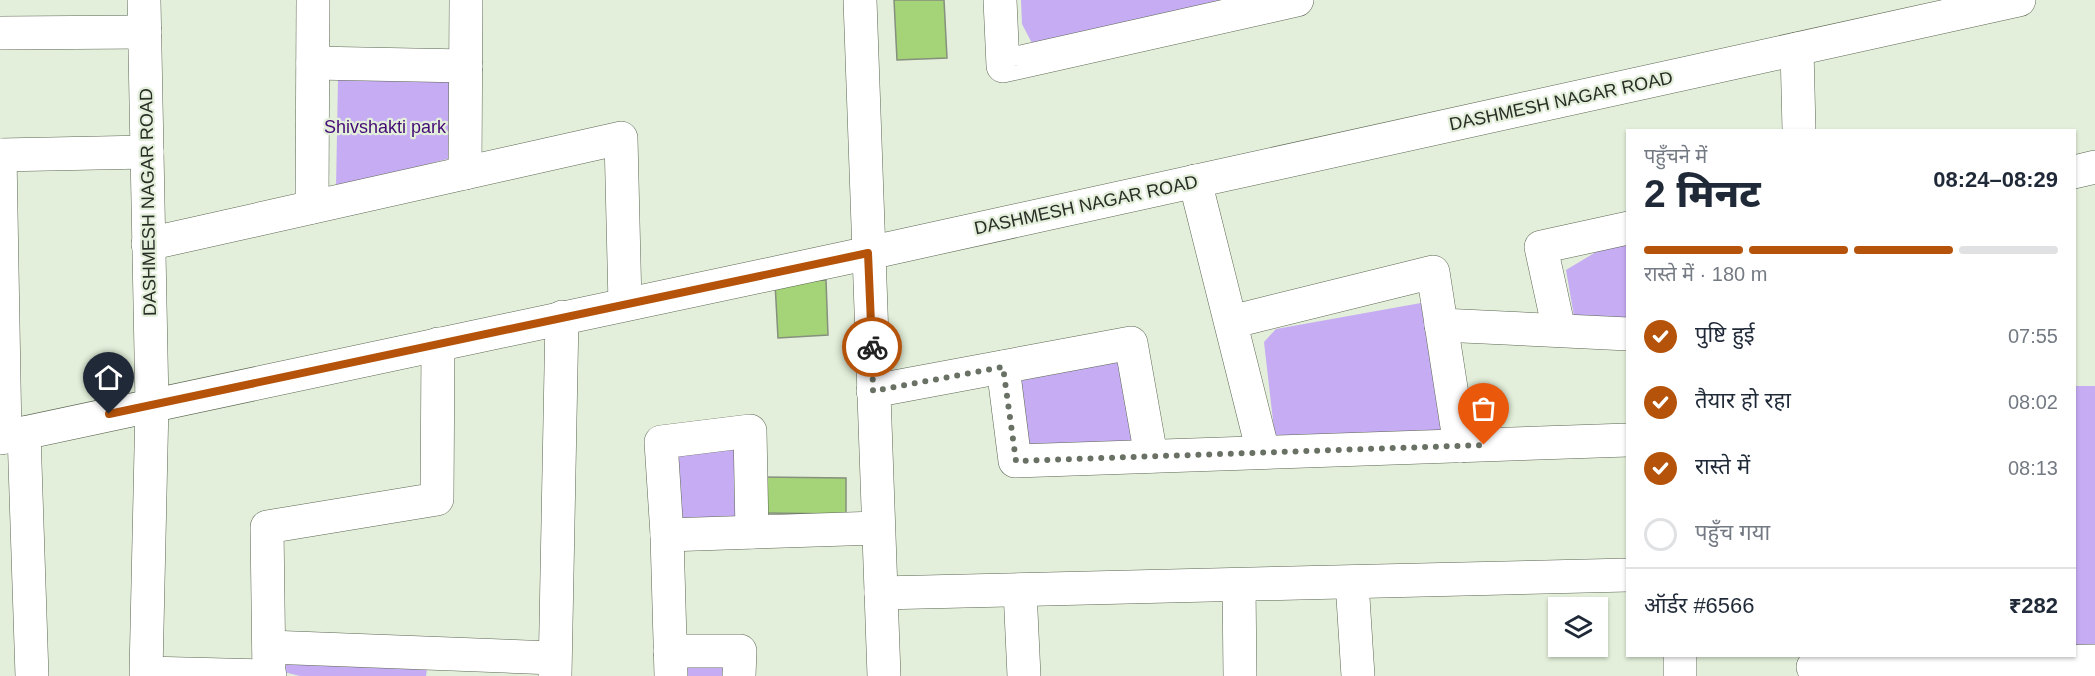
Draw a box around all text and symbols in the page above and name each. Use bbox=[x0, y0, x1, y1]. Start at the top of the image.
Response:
street label: DASHMESH NAGAR ROAD bbox=[1447, 68, 1675, 134]
street label: DASHMESH NAGAR ROAD bbox=[136, 88, 160, 316]
park label: Shivshakti park bbox=[324, 117, 447, 137]
text: पहुँचने में bbox=[1644, 145, 1707, 167]
text: 08:24–08:29 bbox=[1933, 167, 2058, 192]
street label: DASHMESH NAGAR ROAD bbox=[972, 172, 1200, 238]
text: 2 मिनट bbox=[1644, 172, 1761, 215]
text: रास्ते में · 180 m bbox=[1644, 263, 1767, 285]
courier bbox=[842, 317, 902, 377]
icon: check bbox=[1644, 320, 1677, 353]
text: पुष्टि हुई bbox=[1695, 322, 1755, 347]
text: 07:55 bbox=[2008, 325, 2058, 347]
icon: bike bbox=[856, 331, 889, 364]
pin bbox=[83, 352, 134, 414]
icon: home bbox=[92, 361, 125, 394]
pin bbox=[1458, 383, 1509, 445]
icon: check bbox=[1644, 386, 1677, 419]
text: तैयार हो रहा bbox=[1695, 388, 1791, 413]
text: 08:02 bbox=[2008, 391, 2058, 413]
icon: bag bbox=[1467, 392, 1500, 425]
icon: check bbox=[1644, 452, 1677, 485]
text: रास्ते में bbox=[1695, 454, 1750, 479]
text: 08:13 bbox=[2008, 457, 2058, 479]
text: पहुँच गया bbox=[1695, 520, 1770, 545]
text: ऑर्डर #6566 bbox=[1644, 593, 1755, 618]
text: ₹282 bbox=[2009, 593, 2058, 618]
map controls bbox=[1548, 597, 1608, 657]
button: layers bbox=[1548, 597, 1608, 657]

